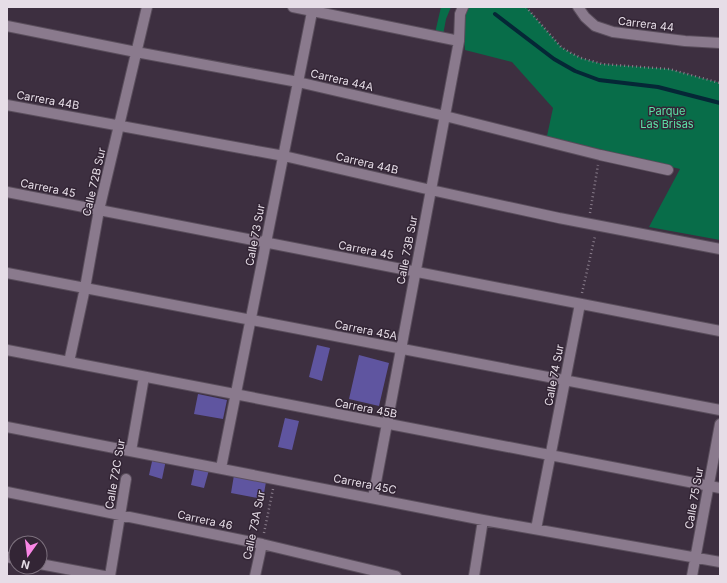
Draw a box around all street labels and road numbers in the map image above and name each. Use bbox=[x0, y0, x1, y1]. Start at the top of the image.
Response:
street label: Carrera 44 bbox=[617, 14, 675, 34]
street label: Carrera 44A bbox=[309, 66, 375, 94]
street label: Carrera 44B bbox=[15, 88, 81, 112]
street label: Calle 72B Sur bbox=[79, 146, 109, 218]
street label: Carrera 44B bbox=[334, 149, 400, 177]
street label: Carrera 45 bbox=[19, 176, 77, 200]
street label: Calle 73 Sur bbox=[242, 203, 268, 267]
street label: Calle 73B Sur bbox=[393, 214, 421, 286]
street label: Carrera 45 bbox=[337, 238, 395, 262]
street label: Carrera 45A bbox=[333, 317, 399, 343]
street label: Calle 74 Sur bbox=[541, 343, 567, 407]
street label: Carrera 45B bbox=[334, 395, 398, 421]
street label: Calle 72C Sur bbox=[102, 438, 128, 510]
street label: Calle 75 Sur bbox=[682, 466, 706, 530]
street label: Carrera 45C bbox=[332, 471, 398, 497]
street label: Calle 73A Sur bbox=[240, 489, 268, 561]
street label: Carrera 46 bbox=[176, 507, 234, 533]

